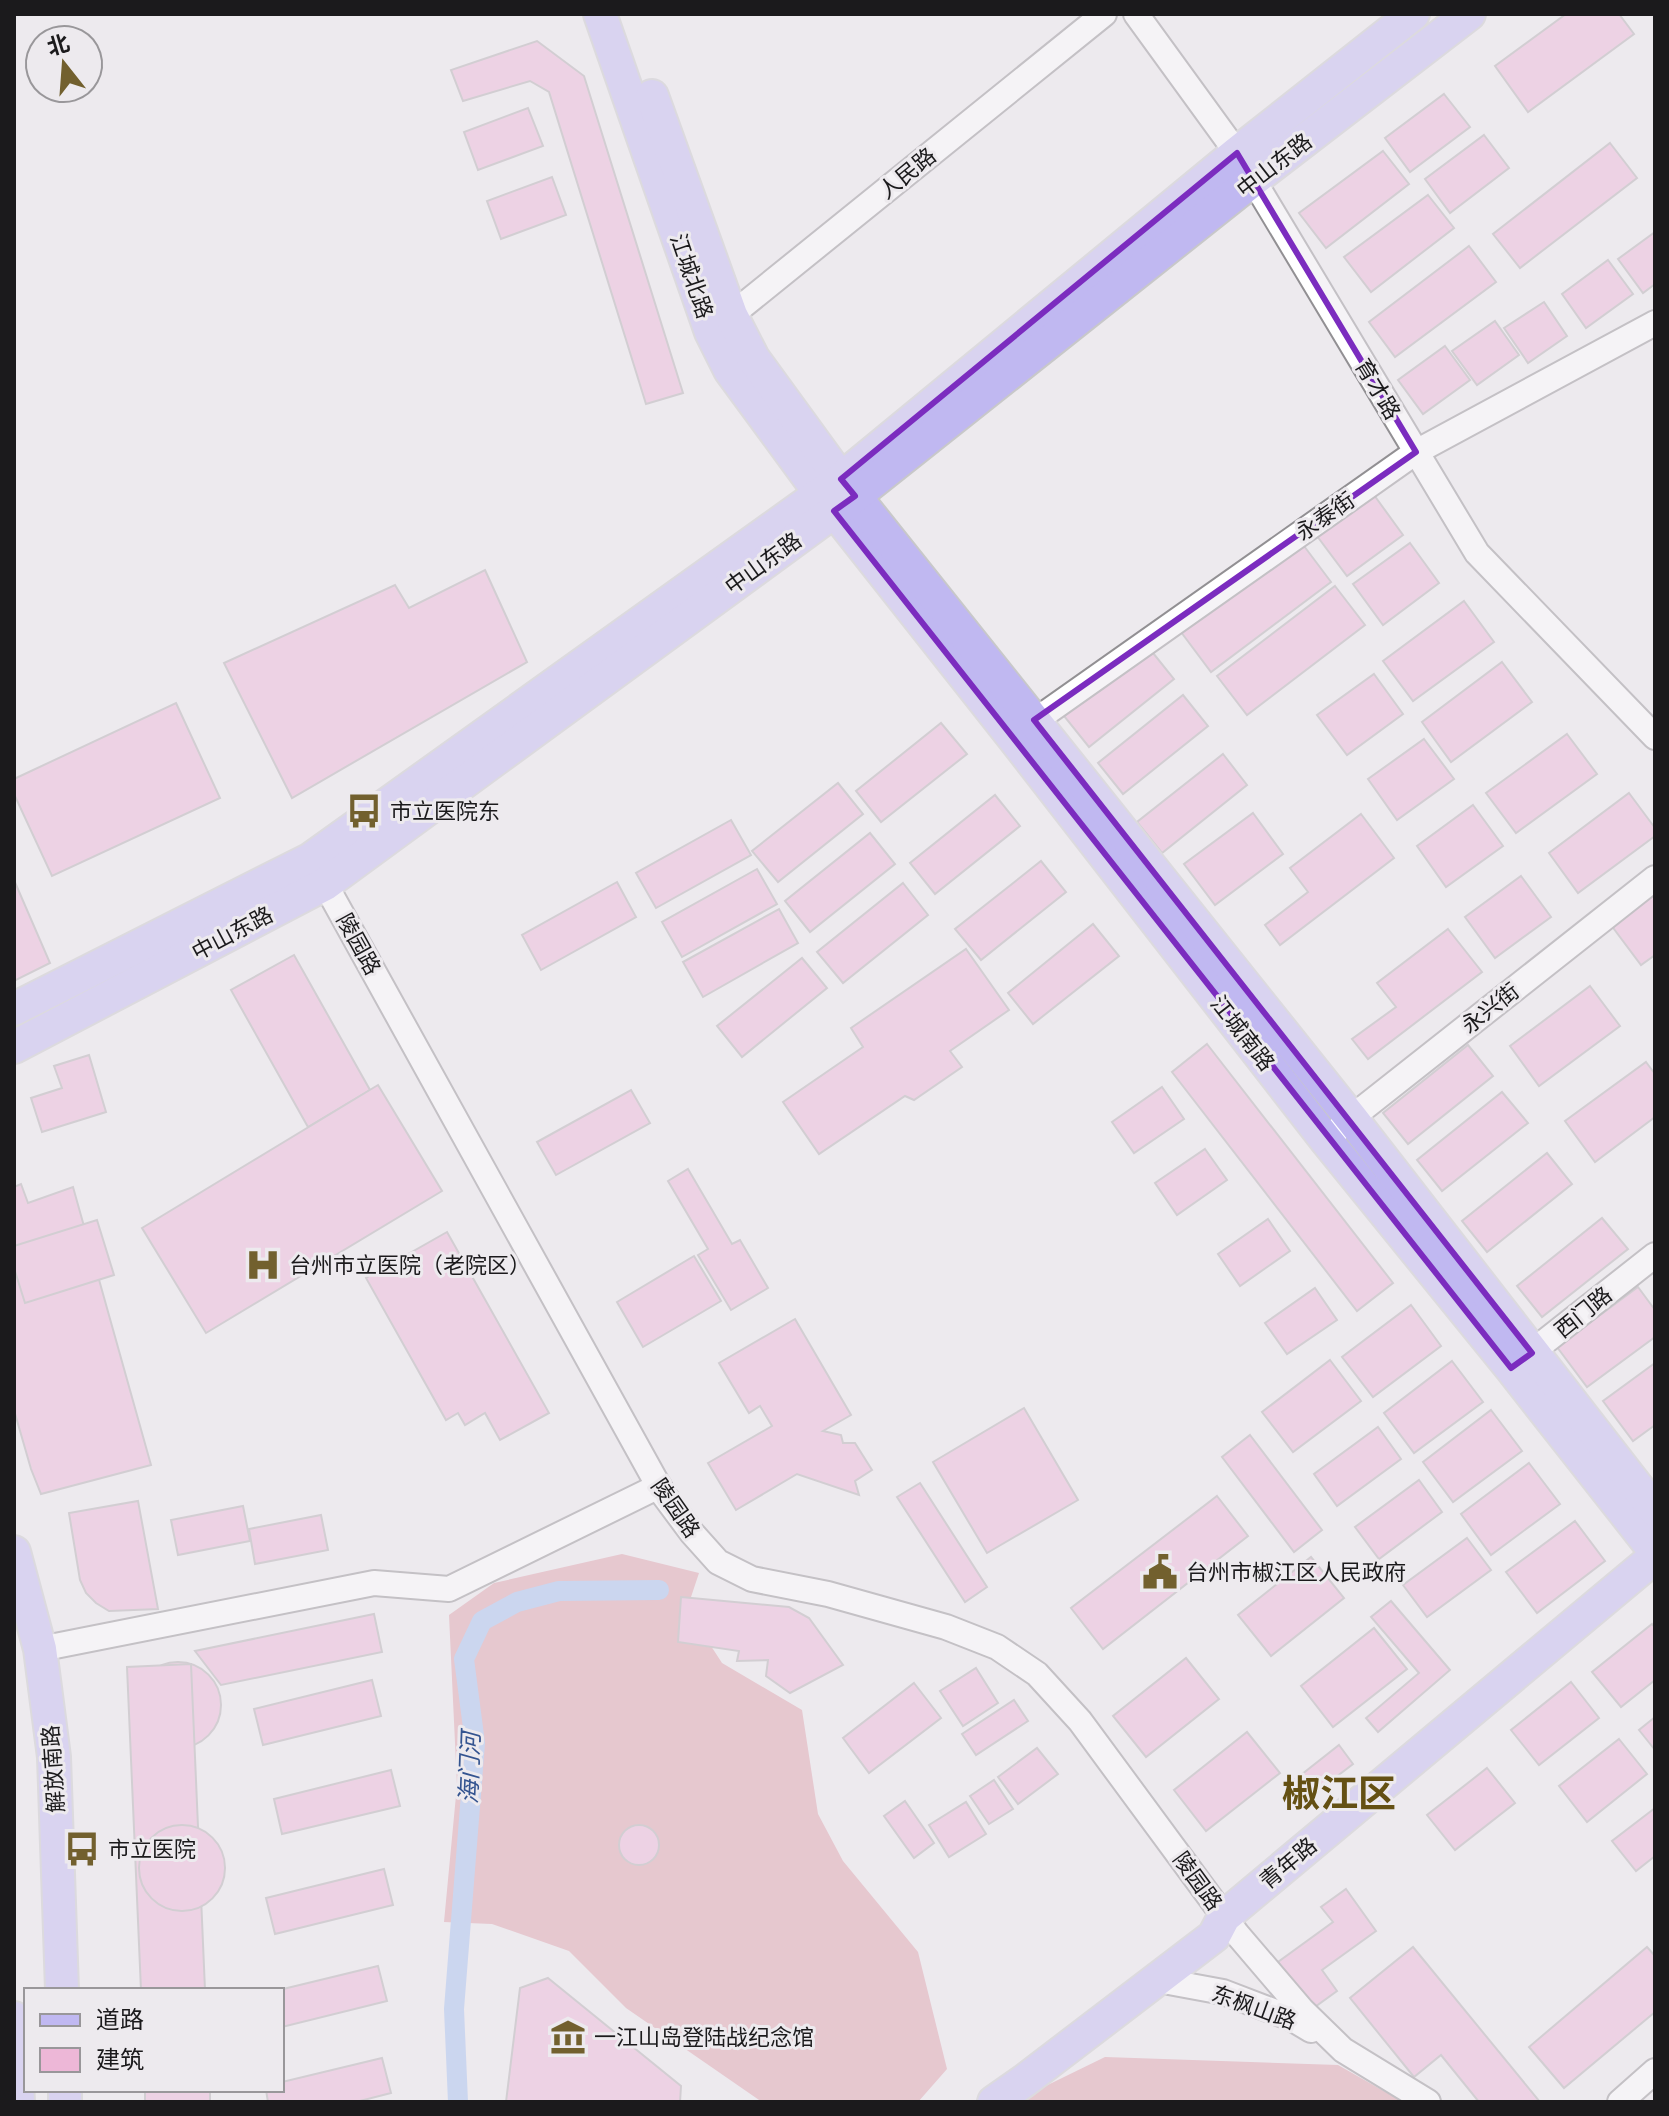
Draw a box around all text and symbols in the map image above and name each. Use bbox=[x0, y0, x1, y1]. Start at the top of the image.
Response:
north arrow bbox=[24, 24, 104, 104]
text: 北 bbox=[43, 26, 73, 61]
street label: 中山东路 bbox=[1229, 125, 1317, 203]
street label: 人民路 bbox=[871, 140, 941, 205]
street label: 江城北路 bbox=[664, 229, 721, 322]
street label: 育才路 bbox=[1349, 352, 1409, 425]
street label: 永泰街 bbox=[1289, 484, 1360, 546]
street label: 中山东路 bbox=[718, 524, 807, 600]
bus stop icon: 市立医院东 bbox=[345, 792, 383, 830]
place label: 市立医院东 bbox=[390, 795, 500, 825]
street label: 中山东路 bbox=[186, 898, 277, 966]
street label: 陵园路 bbox=[331, 907, 389, 980]
street label: 永兴街 bbox=[1454, 975, 1525, 1039]
street label: 江城南路 bbox=[1205, 988, 1283, 1076]
hospital icon: 台州市立医院（老院区） bbox=[244, 1246, 282, 1284]
place label: 台州市立医院（老院区） bbox=[289, 1249, 531, 1279]
street label: 西门路 bbox=[1547, 1279, 1617, 1344]
street label: 陵园路 bbox=[646, 1472, 708, 1543]
public building icon: 台州市椒江区人民政府 bbox=[1141, 1553, 1179, 1591]
place label: 台州市椒江区人民政府 bbox=[1186, 1556, 1406, 1586]
street label: 解放南路 bbox=[34, 1724, 70, 1814]
water label: 海门河 bbox=[451, 1727, 486, 1805]
district label: 椒江区 bbox=[1282, 1766, 1396, 1818]
bus stop icon: 市立医院 bbox=[63, 1830, 101, 1868]
street label: 青年路 bbox=[1252, 1830, 1322, 1895]
place label: 市立医院 bbox=[108, 1833, 196, 1863]
street label: 陵园路 bbox=[1167, 1845, 1230, 1916]
street label: 东枫山路 bbox=[1208, 1977, 1301, 2035]
legend bbox=[24, 1988, 284, 2092]
text: 道路 bbox=[96, 2002, 144, 2035]
museum icon: 一江山岛登陆战纪念馆 bbox=[549, 2018, 587, 2056]
place label: 一江山岛登陆战纪念馆 bbox=[594, 2021, 814, 2051]
text: 建筑 bbox=[96, 2042, 144, 2075]

